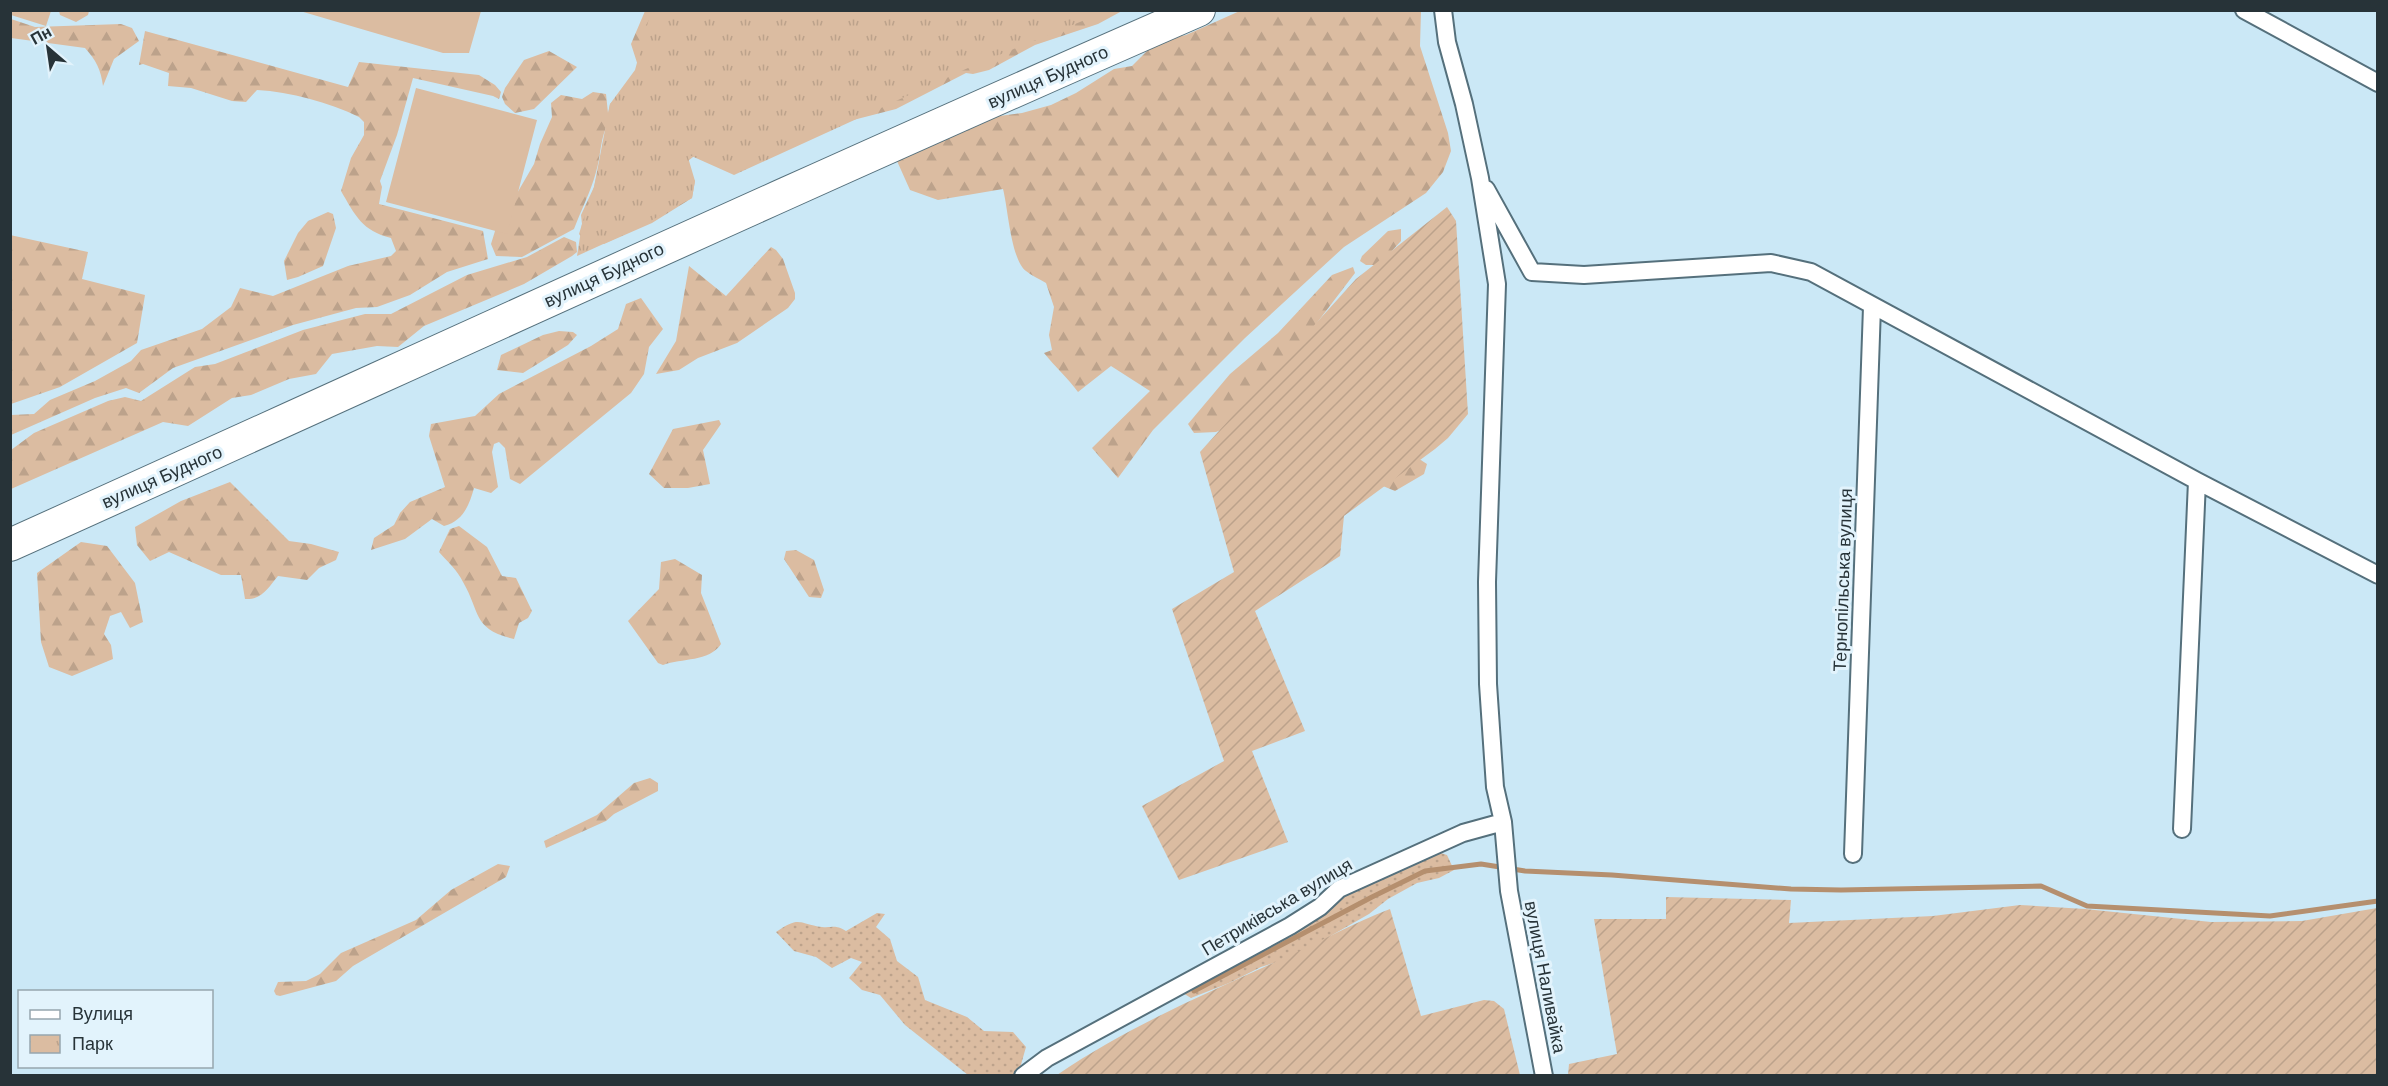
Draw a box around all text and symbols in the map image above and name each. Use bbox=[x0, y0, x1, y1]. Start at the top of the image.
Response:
north arrow bbox=[18, 18, 78, 78]
text: Пн bbox=[27, 21, 55, 50]
street label: вулиця Будного bbox=[984, 40, 1112, 114]
street label: вулиця Будного bbox=[540, 237, 668, 313]
street label: вулиця Будного bbox=[98, 440, 226, 514]
street label: Тернопільська вулиця bbox=[1828, 488, 1858, 672]
street label: Петриківська вулиця bbox=[1197, 852, 1357, 962]
street label: вулиця Наливайка bbox=[1518, 899, 1572, 1056]
legend bbox=[18, 990, 213, 1068]
text: Вулиця bbox=[72, 1002, 133, 1026]
text: Парк bbox=[72, 1032, 113, 1056]

